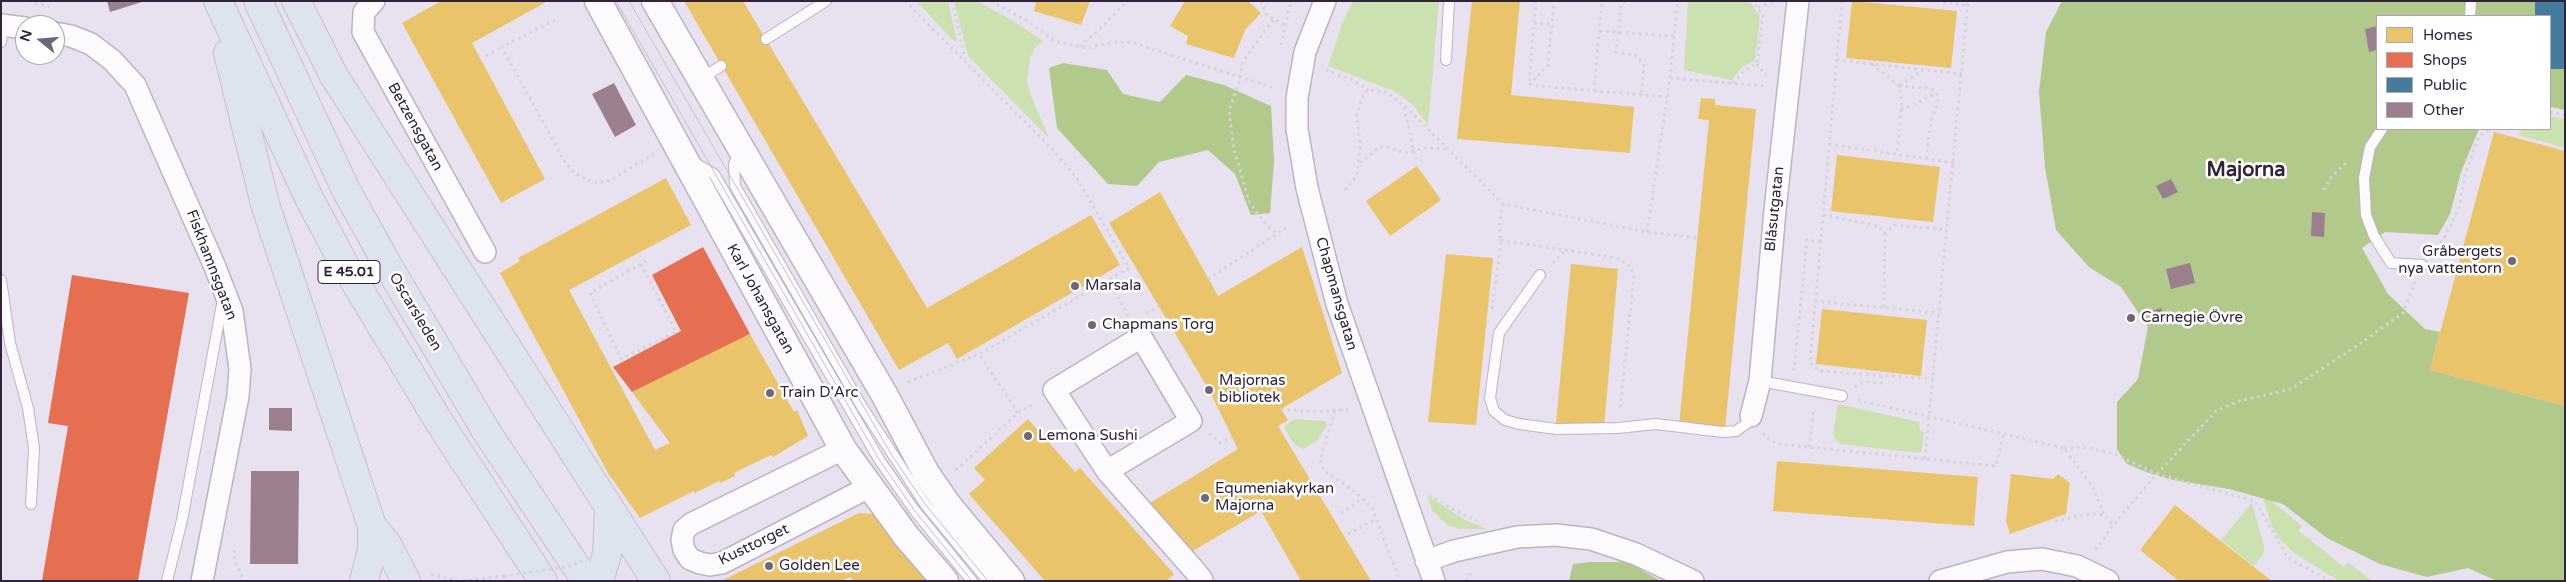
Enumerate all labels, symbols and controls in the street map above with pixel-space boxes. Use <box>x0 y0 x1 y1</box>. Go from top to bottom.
north arrow <box>15 15 65 65</box>
legend <box>2376 15 2551 130</box>
text: Homes <box>2423 26 2473 44</box>
text: N <box>16 28 36 44</box>
text: Shops <box>2423 51 2467 69</box>
text: Public <box>2423 76 2467 94</box>
street label: Betzensgatan <box>383 80 447 174</box>
text: Other <box>2423 101 2464 119</box>
district label: Majorna <box>2207 159 2285 183</box>
street label: Blåsutgatan <box>1762 166 1788 252</box>
street label: Fiskhamnsgatan <box>182 207 240 323</box>
street label: Chapmansgatan <box>1311 235 1361 353</box>
street label: Karl Johansgatan <box>722 241 798 357</box>
place label: Gråbergets nya vattentorn <box>2398 243 2502 278</box>
marker: Gråbergets nya vattentorn <box>2506 255 2518 267</box>
road number: E 45.01 <box>318 260 380 284</box>
street label: Oscarsleden <box>385 270 445 354</box>
place label: Marsala <box>1085 277 1141 295</box>
marker: Marsala <box>1069 280 1081 292</box>
place label: Carnegie Övre <box>2141 309 2243 327</box>
marker: Carnegie Övre <box>2125 312 2137 324</box>
place label: Chapmans Torg <box>1102 316 1214 334</box>
marker: Chapmans Torg <box>1086 319 1098 331</box>
place label: Majornas bibliotek <box>1219 372 1285 407</box>
place label: Train D'Arc <box>780 384 858 402</box>
marker: Majornas bibliotek <box>1203 384 1215 396</box>
marker: Train D'Arc <box>764 387 776 399</box>
place label: Lemona Sushi <box>1038 427 1138 445</box>
marker: Lemona Sushi <box>1022 430 1034 442</box>
place label: Equmeniakyrkan Majorna <box>1215 480 1334 515</box>
marker: Equmeniakyrkan Majorna <box>1199 492 1211 504</box>
street label: Kusttorget <box>716 520 792 570</box>
place label: Golden Lee <box>779 557 860 575</box>
marker: Golden Lee <box>763 560 775 572</box>

